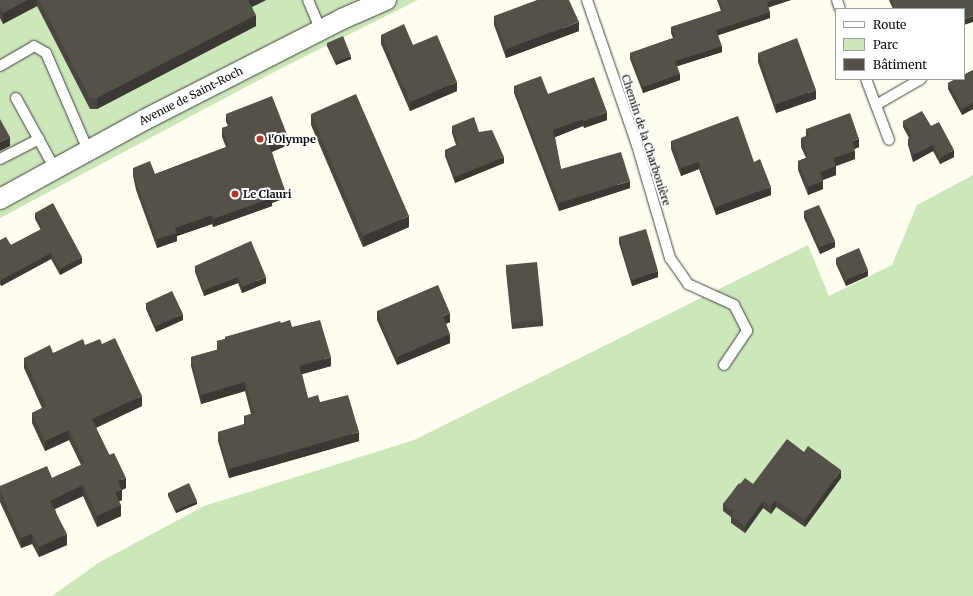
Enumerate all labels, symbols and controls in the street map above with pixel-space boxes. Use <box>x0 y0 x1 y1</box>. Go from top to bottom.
legend <box>835 8 965 80</box>
text: Route <box>873 17 906 32</box>
text: Parc <box>873 37 898 52</box>
text: Bâtiment <box>873 57 927 72</box>
street label: Avenue de Saint-Roch <box>137 64 245 128</box>
street label: Chemin de la Charbonière <box>619 73 673 207</box>
place label: l'Olympe <box>268 132 316 146</box>
marker: l'Olympe <box>255 134 265 144</box>
place label: Le Clauri <box>243 187 291 201</box>
marker: Le Clauri <box>230 189 240 199</box>

